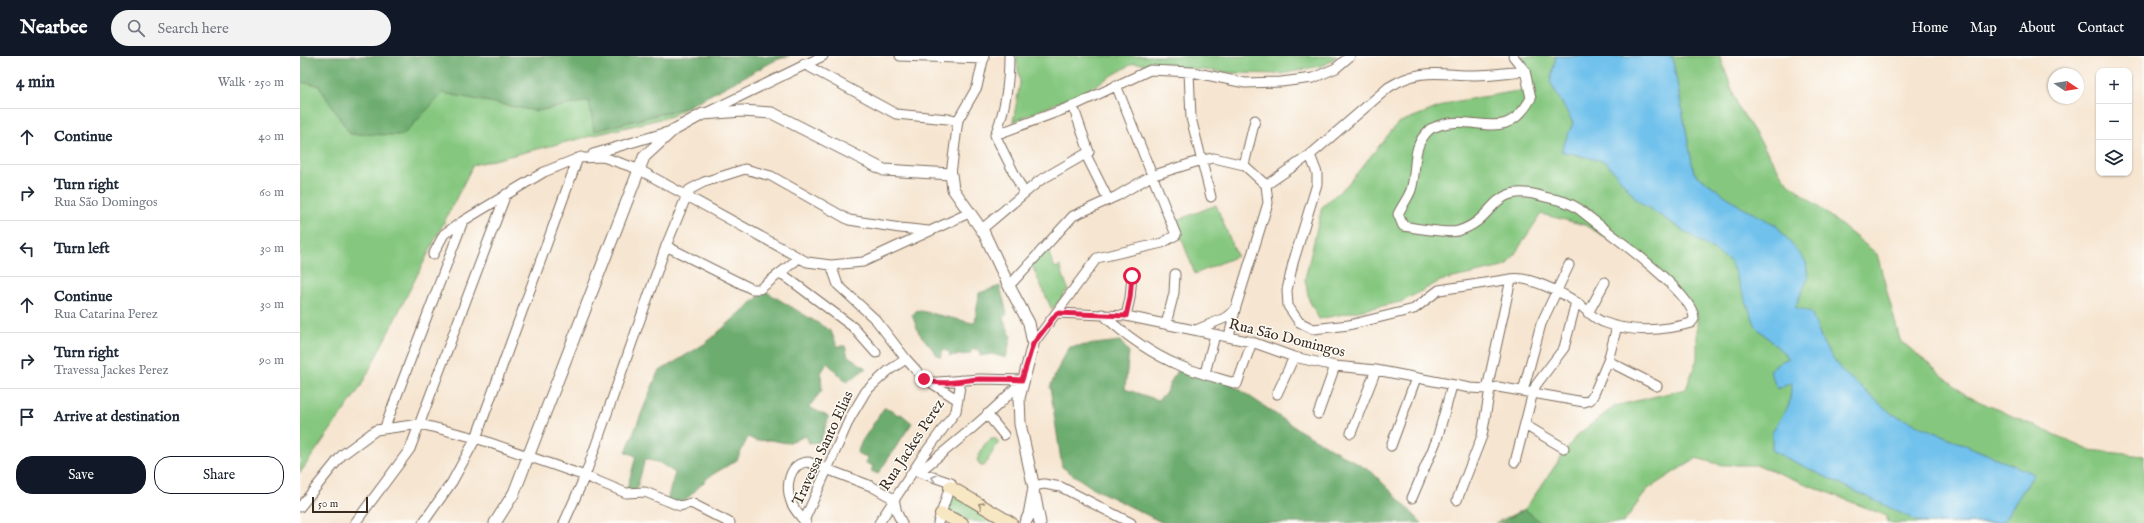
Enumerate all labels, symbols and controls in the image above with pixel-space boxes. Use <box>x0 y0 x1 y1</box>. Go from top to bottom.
search box <box>111 10 391 46</box>
text: Nearbee <box>20 16 87 40</box>
icon: search <box>125 17 147 39</box>
text: Search here <box>157 19 229 38</box>
text: Home <box>1912 19 1948 37</box>
text: Map <box>1970 19 1997 37</box>
text: About <box>2019 19 2055 37</box>
text: Contact <box>2077 19 2124 37</box>
north arrow <box>2048 68 2084 104</box>
map controls <box>2096 68 2132 176</box>
button: + <box>2096 68 2132 104</box>
text: 4 min <box>16 72 55 93</box>
text: Walk · 250 m <box>218 74 284 91</box>
button: − <box>2096 104 2132 140</box>
icon: ahead <box>16 126 38 148</box>
text: Continue <box>54 127 112 146</box>
text: 40 m <box>258 128 284 145</box>
button: layers <box>2096 140 2132 176</box>
text: Turn right <box>54 175 119 194</box>
icon: right <box>16 182 38 204</box>
text: 60 m <box>259 184 284 201</box>
text: Rua São Domingos <box>54 194 158 211</box>
icon: left <box>16 238 38 260</box>
text: Turn left <box>54 239 110 258</box>
text: 30 m <box>260 240 284 257</box>
route start <box>1123 267 1141 285</box>
text: Continue <box>54 287 112 306</box>
icon: ahead <box>16 294 38 316</box>
text: 30 m <box>260 296 284 313</box>
text: Rua Catarina Perez <box>54 306 158 323</box>
street label: Rua São Domingos <box>1227 314 1347 362</box>
text: Turn right <box>54 343 119 362</box>
icon: right <box>16 350 38 372</box>
text: 90 m <box>259 352 284 369</box>
text: Travessa Jackes Perez <box>54 362 168 379</box>
route end <box>915 370 933 388</box>
street label: Travessa Santo Elias <box>788 388 858 508</box>
street label: Rua Jackes Perez <box>875 396 949 494</box>
icon: arrive <box>16 406 38 428</box>
text: Arrive at destination <box>54 407 180 426</box>
button: Save <box>16 456 146 494</box>
button: Share <box>154 456 284 494</box>
one-way arrow <box>931 474 938 483</box>
scale bar <box>312 495 368 514</box>
text: 50 m <box>318 497 338 511</box>
one-way arrow <box>978 503 985 510</box>

